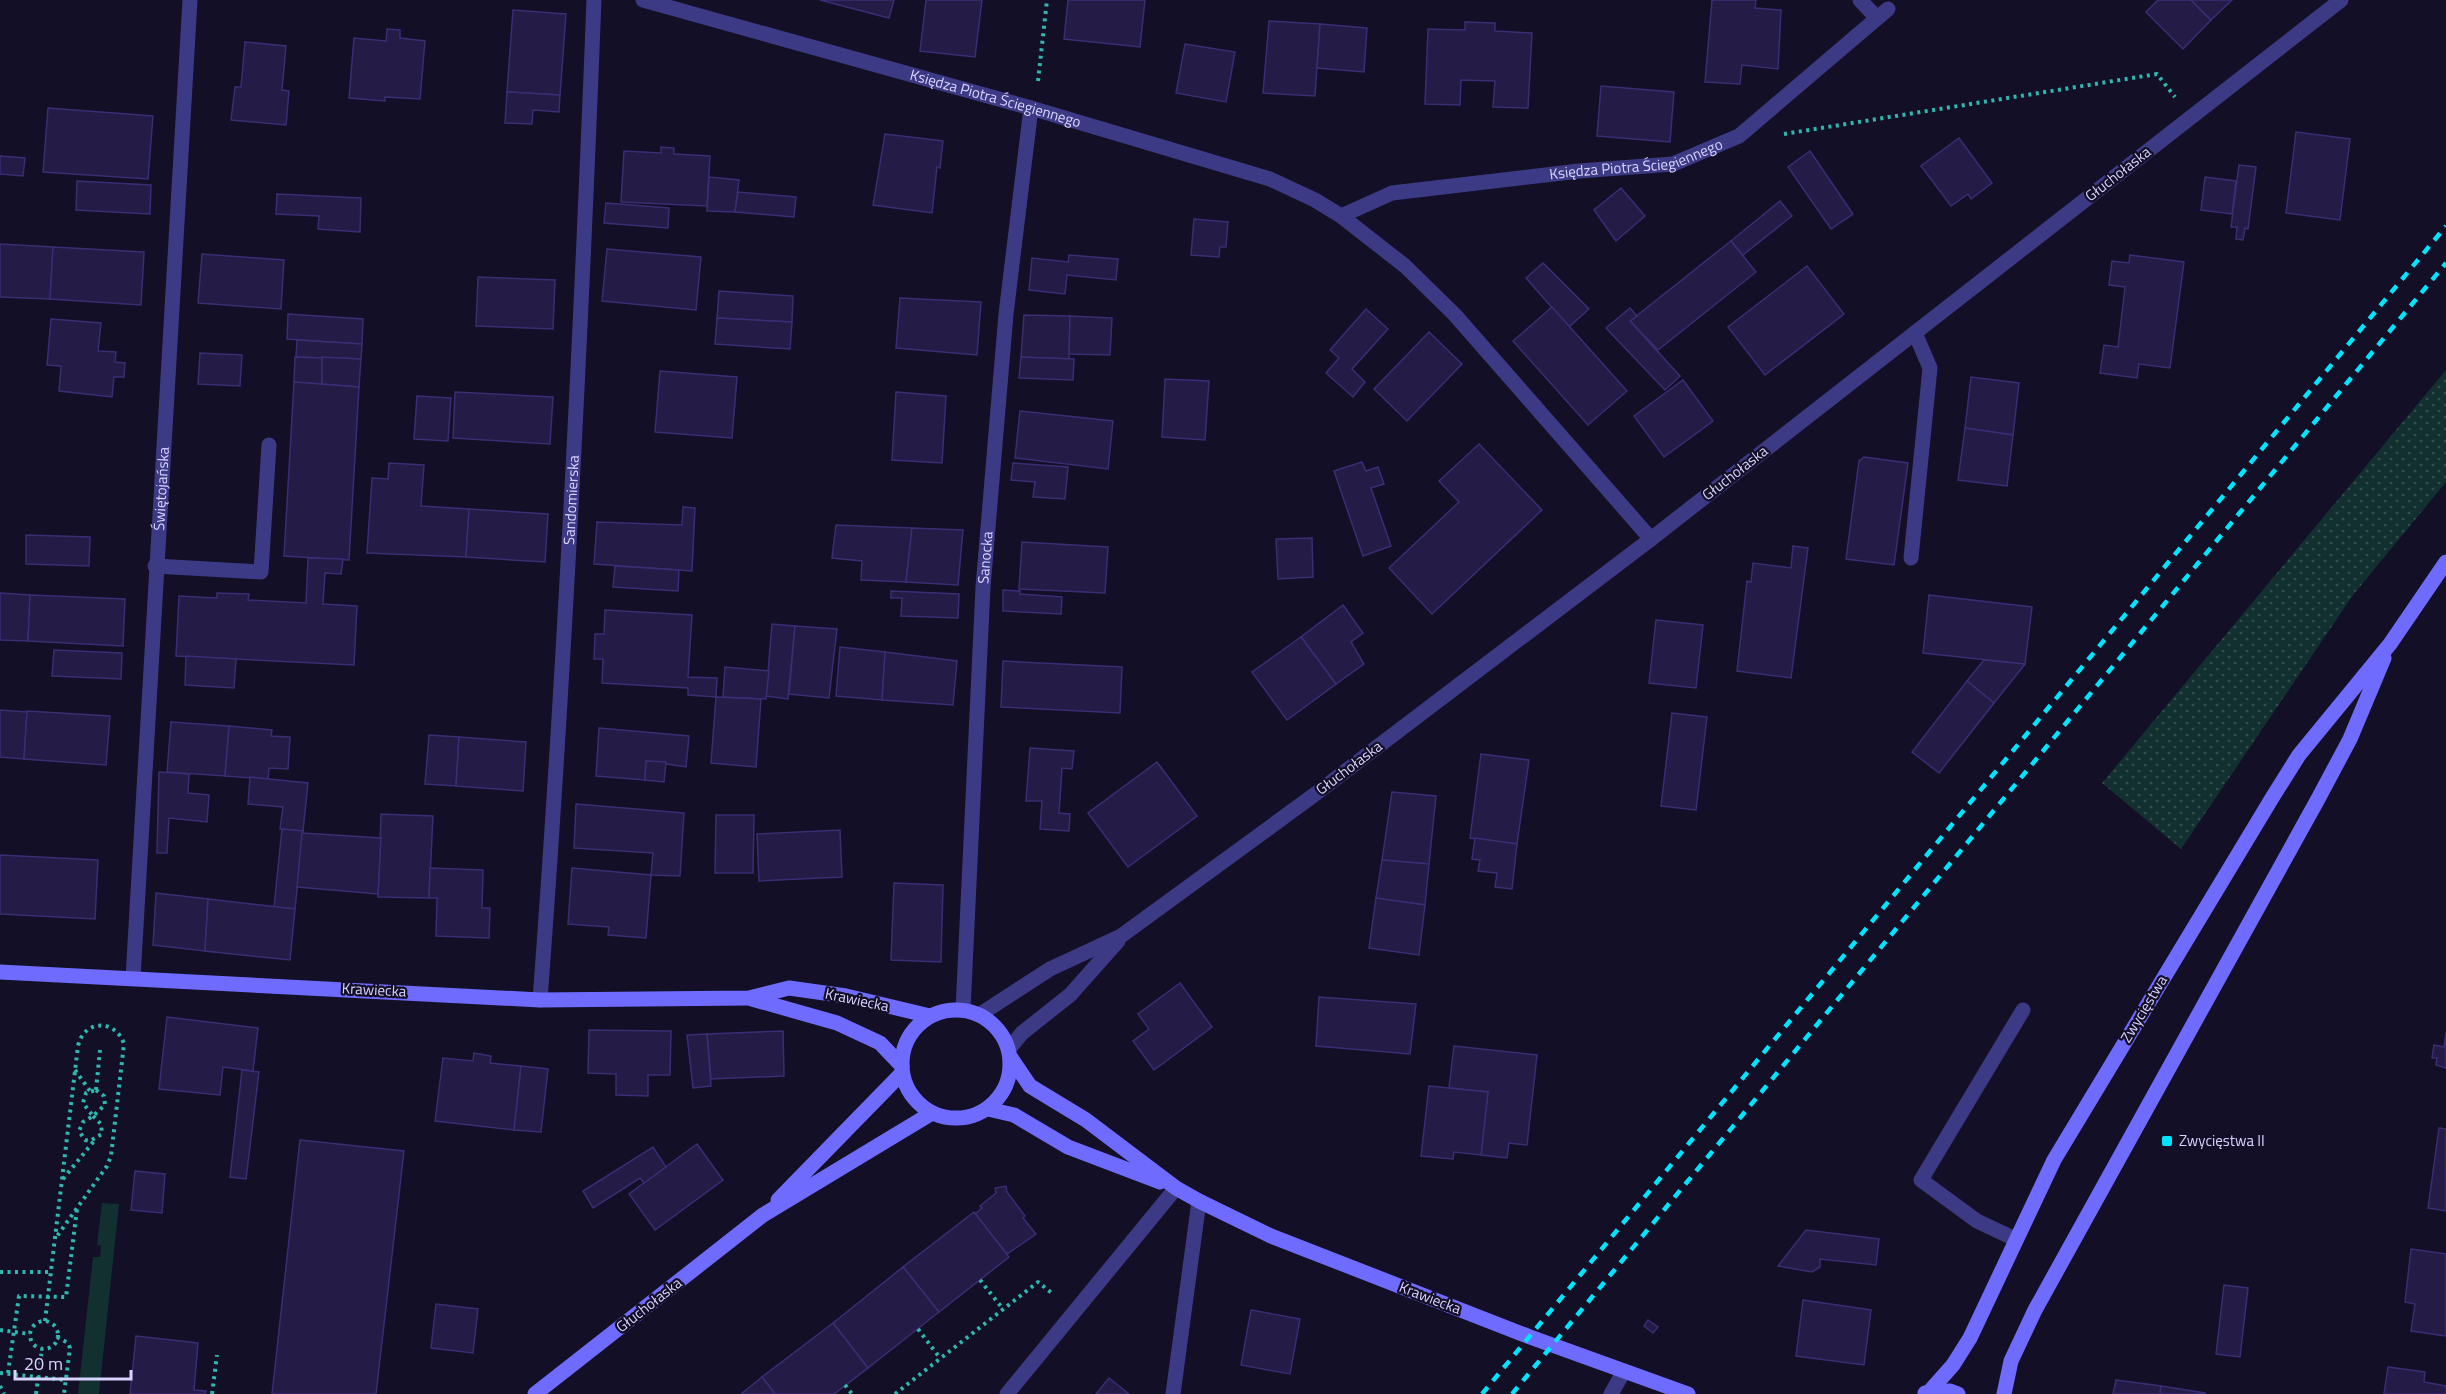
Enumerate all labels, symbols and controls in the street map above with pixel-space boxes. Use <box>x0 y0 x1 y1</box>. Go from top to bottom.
street label: Księdza Piotra Ściegiennego <box>907 63 1084 133</box>
street label: Księdza Piotra Ściegiennego <box>1548 132 1726 185</box>
street label: Głuchołaska <box>2080 140 2156 207</box>
street label: Głuchołaska <box>1697 439 1773 506</box>
street label: Świętojańska <box>147 446 175 531</box>
street label: Sandomierska <box>557 454 585 545</box>
street label: Sanocka <box>971 530 999 585</box>
street label: Głuchołaska <box>1311 735 1387 800</box>
street label: Zwycięstwa <box>2114 970 2173 1047</box>
street label: Krawiecka <box>341 976 407 1003</box>
street label: Krawiecka <box>823 982 892 1018</box>
place label: Zwycięstwa II <box>2179 1129 2265 1152</box>
marker: Zwycięstwa II <box>2160 1134 2174 1148</box>
street label: Głuchołaska <box>611 1271 687 1338</box>
street label: Krawiecka <box>1396 1275 1465 1320</box>
scale bar <box>15 1343 130 1381</box>
text: 20 m <box>24 1350 63 1377</box>

